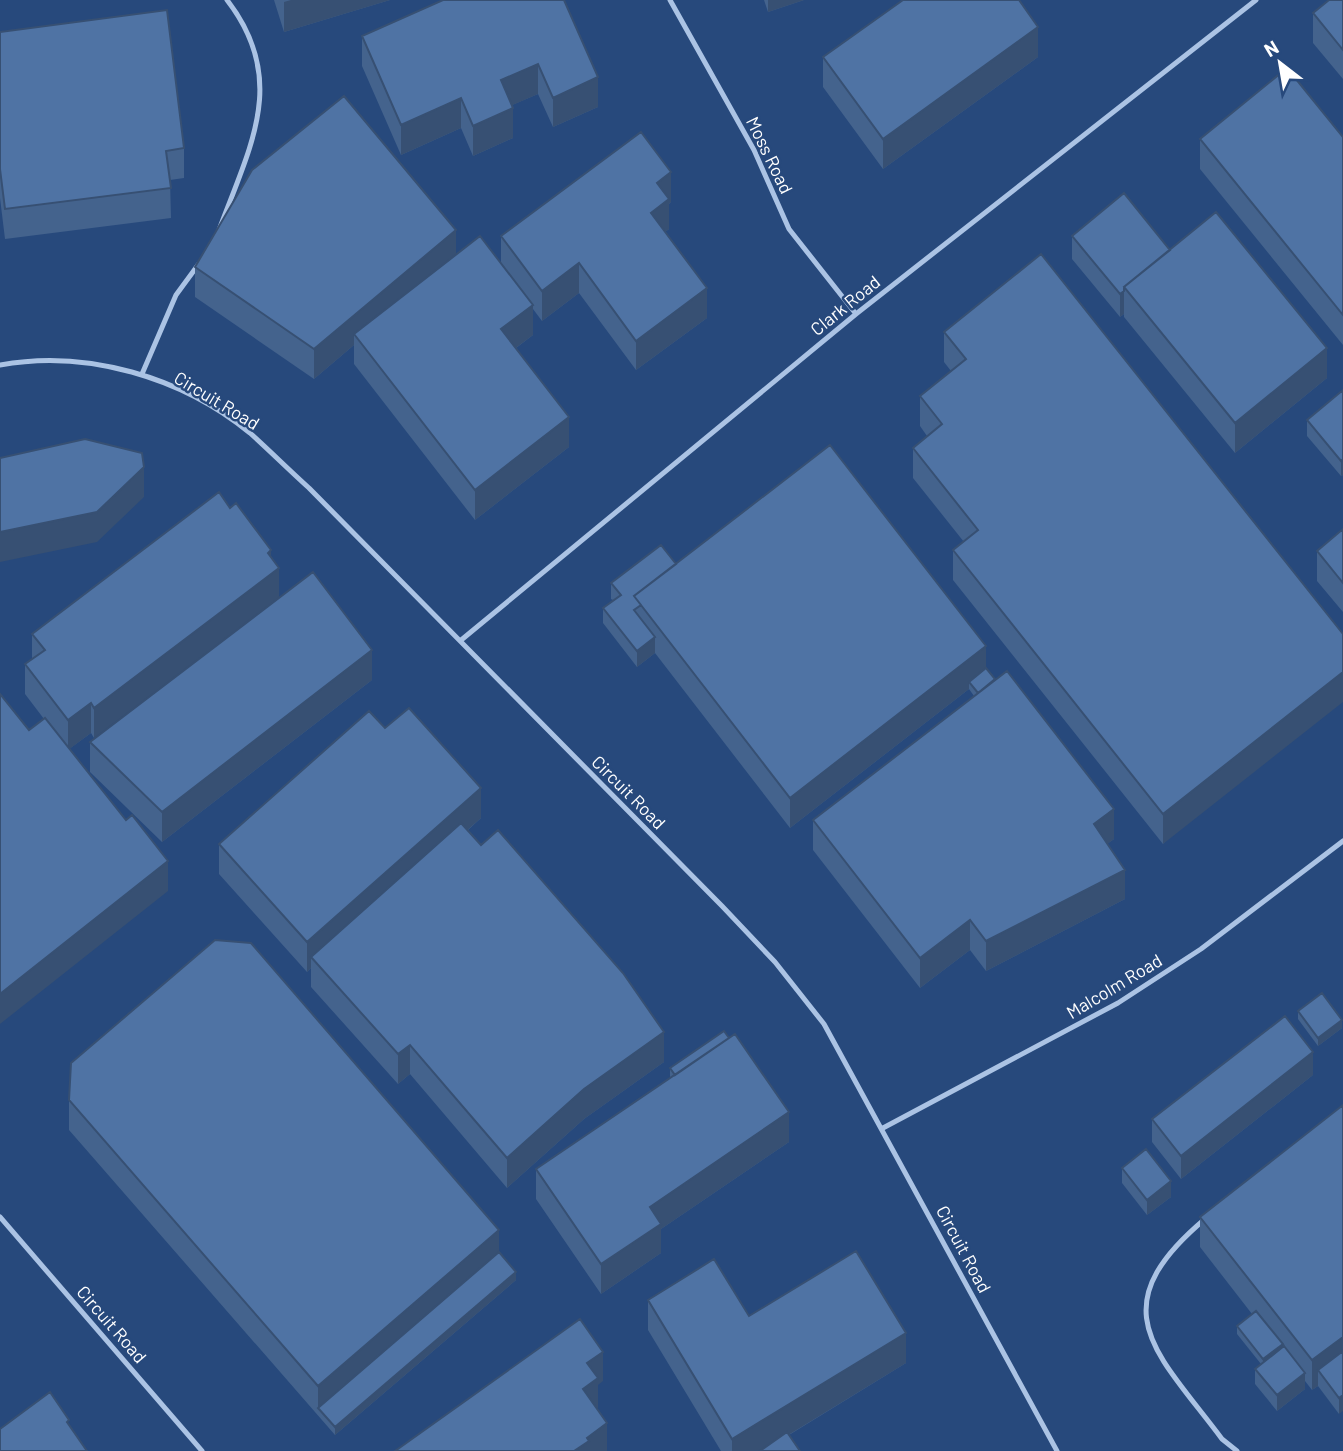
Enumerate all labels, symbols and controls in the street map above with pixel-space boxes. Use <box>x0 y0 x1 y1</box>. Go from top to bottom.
north arrow <box>1245 28 1315 98</box>
text: N <box>1260 35 1282 61</box>
street label: Moss Road <box>742 113 798 197</box>
street label: Clark Road <box>806 270 884 340</box>
street label: Circuit Road <box>170 366 264 434</box>
street label: Circuit Road <box>587 750 671 834</box>
street label: Malcolm Road <box>1062 949 1166 1023</box>
street label: Circuit Road <box>932 1202 996 1296</box>
street label: Circuit Road <box>72 1281 152 1367</box>

